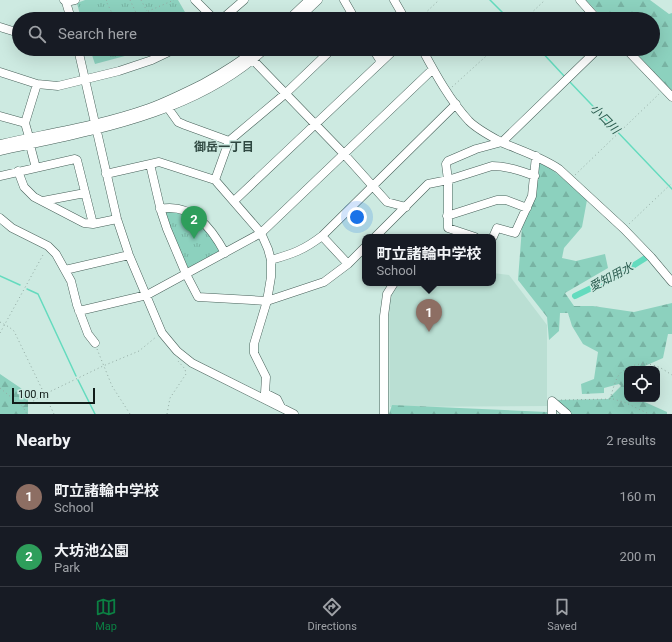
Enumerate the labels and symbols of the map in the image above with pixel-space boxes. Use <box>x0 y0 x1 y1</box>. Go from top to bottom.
water label: 小口川 <box>587 101 624 138</box>
district label: 御岳一丁目 <box>194 140 254 154</box>
pin: 2 <box>181 206 207 239</box>
your location <box>347 207 367 227</box>
water label: 愛知用水 <box>587 259 637 294</box>
pin: 1 <box>416 299 442 332</box>
scale bar <box>12 386 95 405</box>

